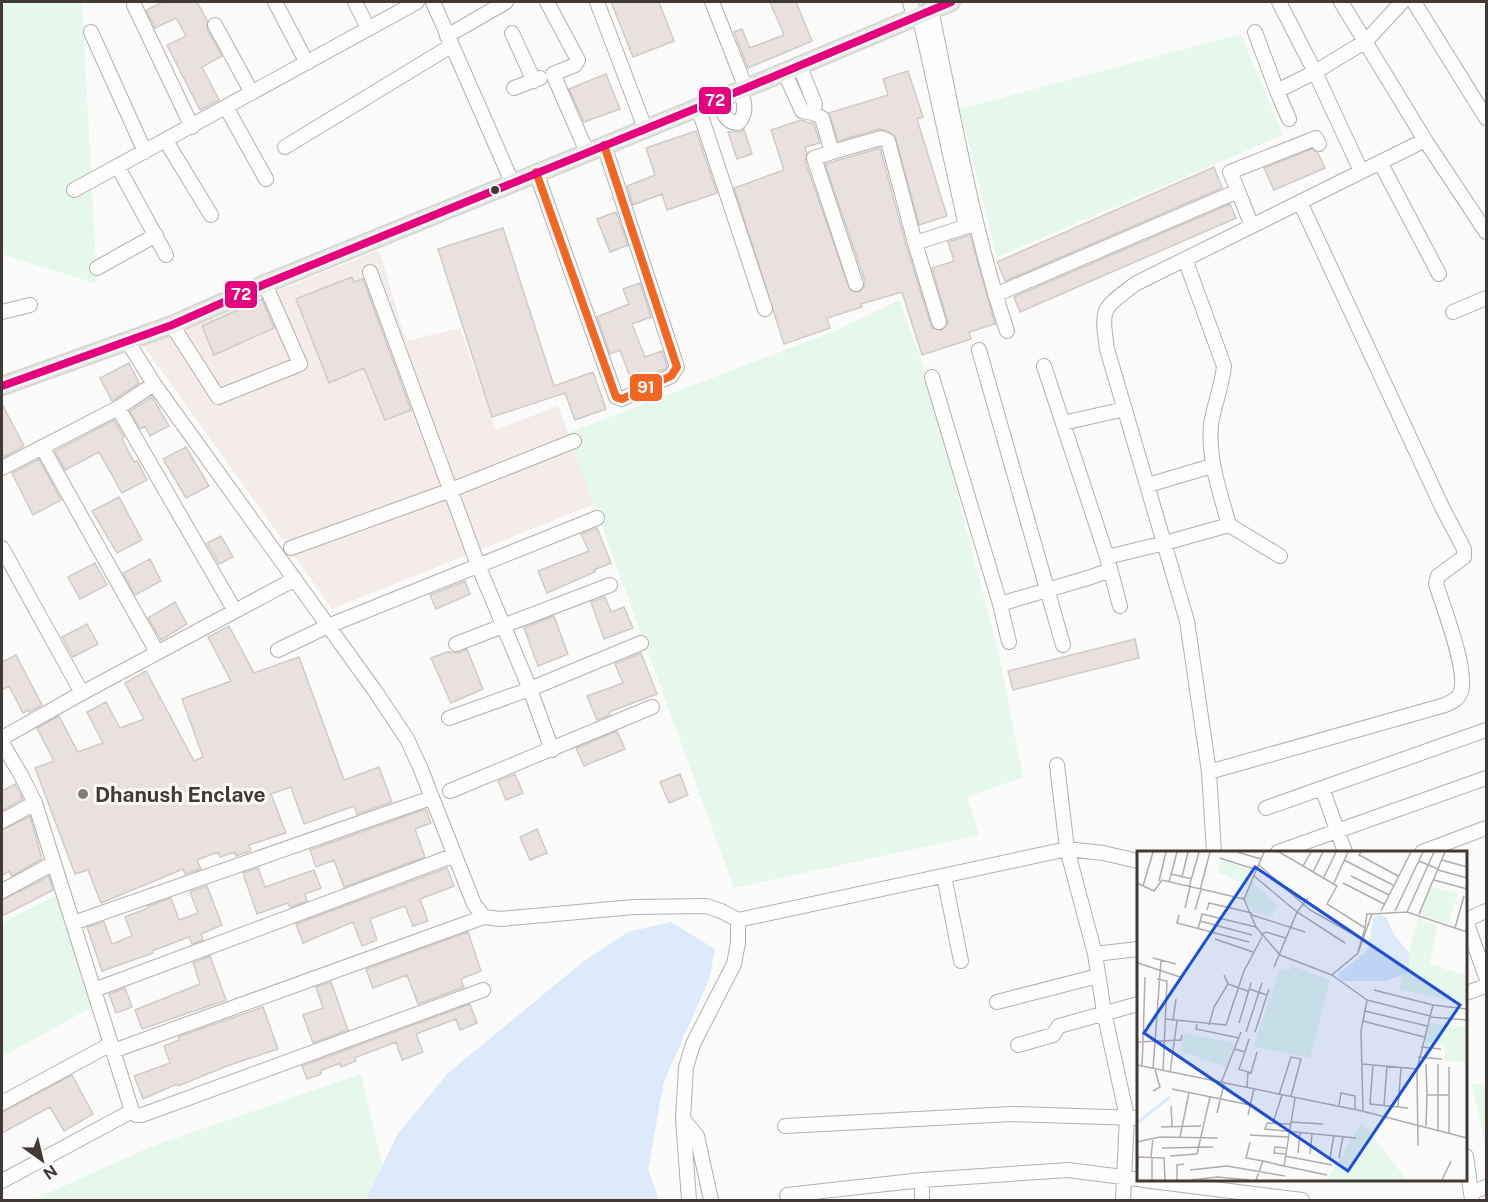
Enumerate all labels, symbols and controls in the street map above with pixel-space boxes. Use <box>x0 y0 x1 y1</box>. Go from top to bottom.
line badge: 72 <box>698 86 732 115</box>
text: 72 <box>705 91 725 110</box>
unlabelled marker <box>489 184 501 196</box>
line badge: 72 <box>224 280 258 309</box>
text: 72 <box>231 285 251 304</box>
line badge: 91 <box>629 373 663 402</box>
text: 91 <box>637 378 655 397</box>
place label: Dhanush Enclave <box>95 782 266 807</box>
marker: Dhanush Enclave <box>76 787 90 801</box>
inset map <box>1137 851 1467 1181</box>
north arrow <box>12 1130 72 1190</box>
text: N <box>40 1161 61 1183</box>

